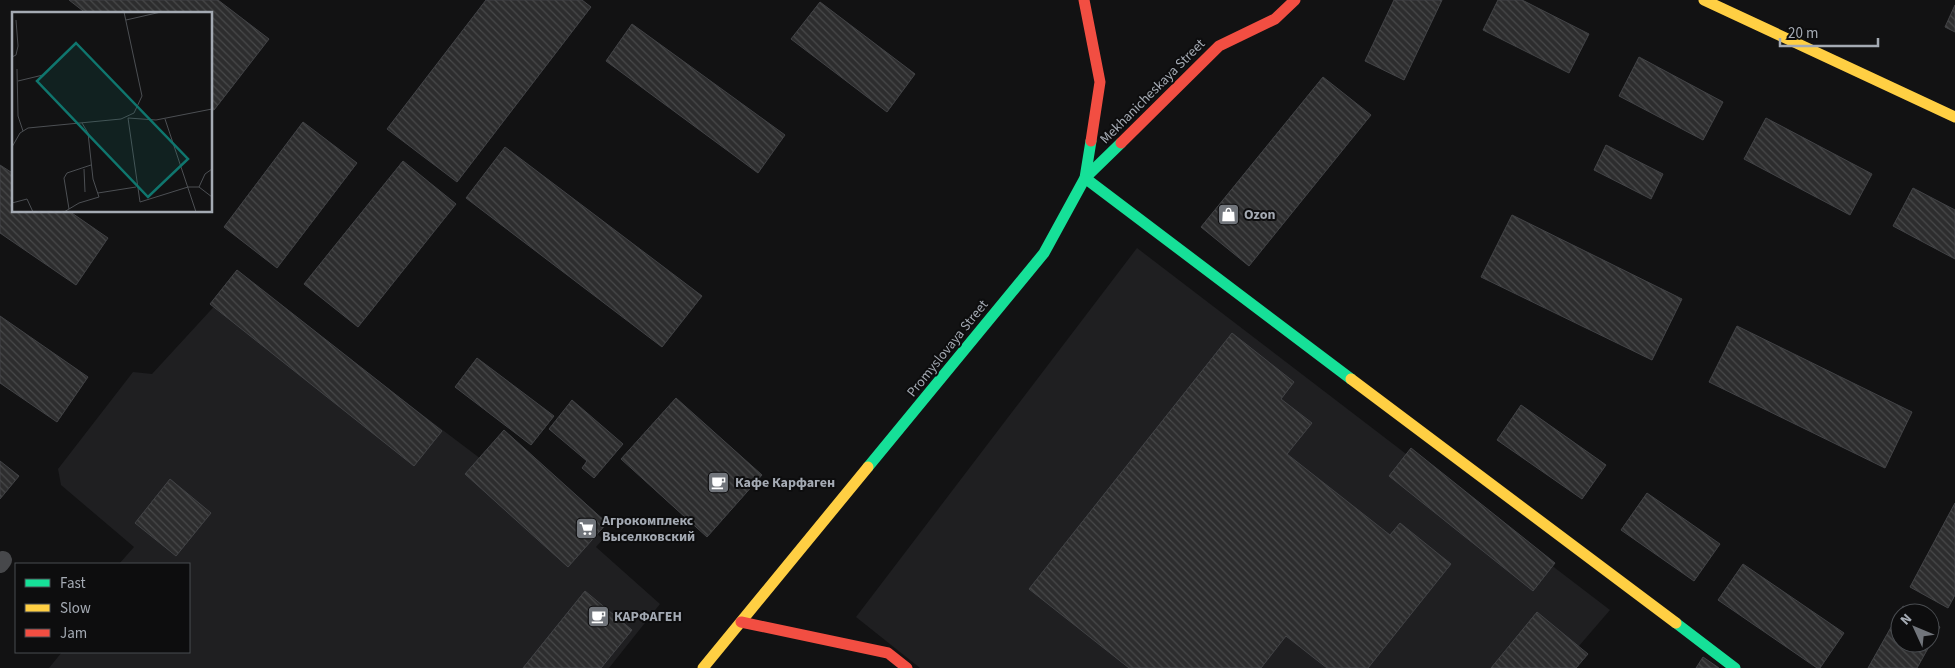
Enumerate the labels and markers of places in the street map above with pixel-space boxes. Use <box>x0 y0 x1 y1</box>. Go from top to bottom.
shop icon: Ozon <box>1216 202 1240 226</box>
place label: Ozon <box>1244 205 1275 225</box>
cafe icon: Кафе Карфаген <box>707 470 731 494</box>
place label: Кафе Карфаген <box>735 473 835 493</box>
place label: Агрокомплекс Выселковский <box>601 511 695 547</box>
supermarket icon: Агрокомплекс Выселковский <box>574 516 598 540</box>
cafe icon: КАРФАГЕН <box>586 604 610 628</box>
place label: КАРФАГЕН <box>614 607 682 627</box>

